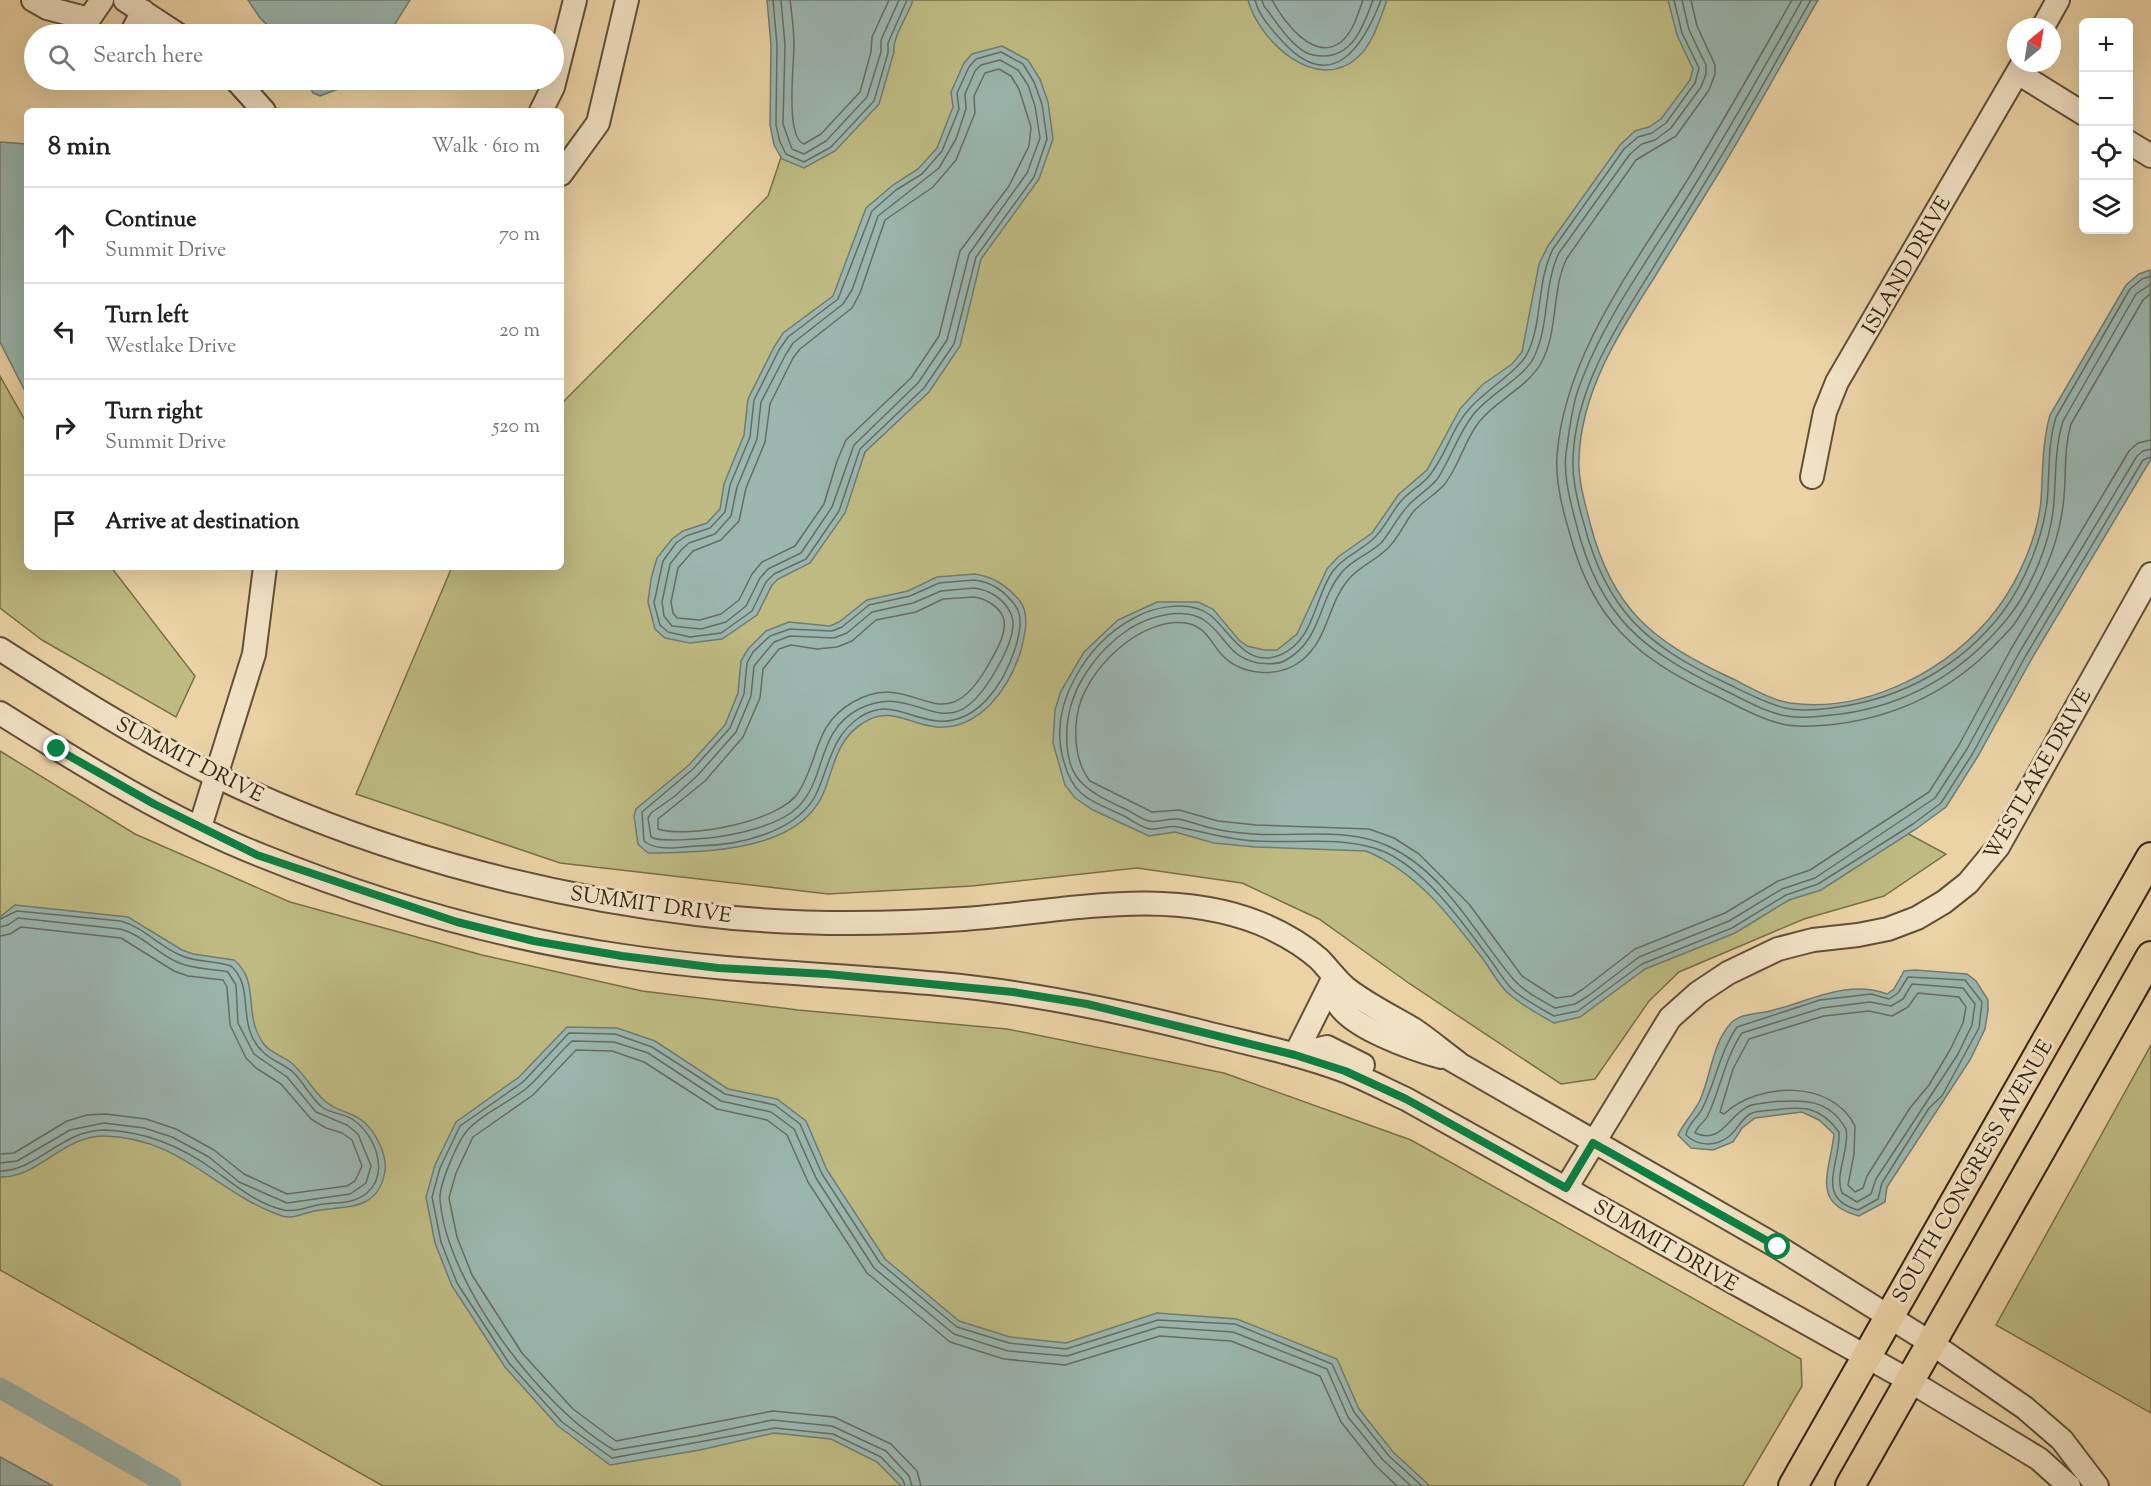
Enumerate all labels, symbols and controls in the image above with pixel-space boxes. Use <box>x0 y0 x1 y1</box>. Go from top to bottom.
north arrow <box>2007 18 2061 72</box>
map controls <box>2079 18 2133 234</box>
button: + <box>2079 18 2133 72</box>
search box <box>24 24 564 90</box>
icon: search <box>45 41 78 74</box>
text: Search here <box>93 41 203 73</box>
button: − <box>2079 72 2133 126</box>
button: locate <box>2079 126 2133 180</box>
text: 8 min <box>48 129 111 166</box>
text: Walk · 610 m <box>432 133 540 162</box>
button: layers <box>2079 180 2133 234</box>
street label: ISLAND DRIVE <box>1856 191 1960 341</box>
text: Continue <box>105 205 196 237</box>
icon: ahead <box>48 219 81 252</box>
text: 70 m <box>499 221 540 250</box>
text: Summit Drive <box>105 237 226 266</box>
text: Turn left <box>105 301 188 333</box>
icon: left <box>48 315 81 348</box>
text: 20 m <box>499 317 540 346</box>
text: Westlake Drive <box>105 333 236 362</box>
text: Turn right <box>105 397 202 429</box>
icon: right <box>48 411 81 444</box>
text: 520 m <box>492 413 540 442</box>
text: Summit Drive <box>105 429 226 458</box>
icon: arrive <box>48 507 81 540</box>
text: Arrive at destination <box>105 507 300 539</box>
street label: WESTLAKE DRIVE <box>1977 683 2100 866</box>
street label: SUMMIT DRIVE <box>110 711 269 811</box>
route end <box>43 735 69 761</box>
street label: SUMMIT DRIVE <box>568 880 734 932</box>
street label: SOUTH CONGRESS AVENUE <box>1886 1035 2062 1309</box>
street label: SUMMIT DRIVE <box>1587 1193 1743 1301</box>
route start <box>1764 1233 1790 1259</box>

